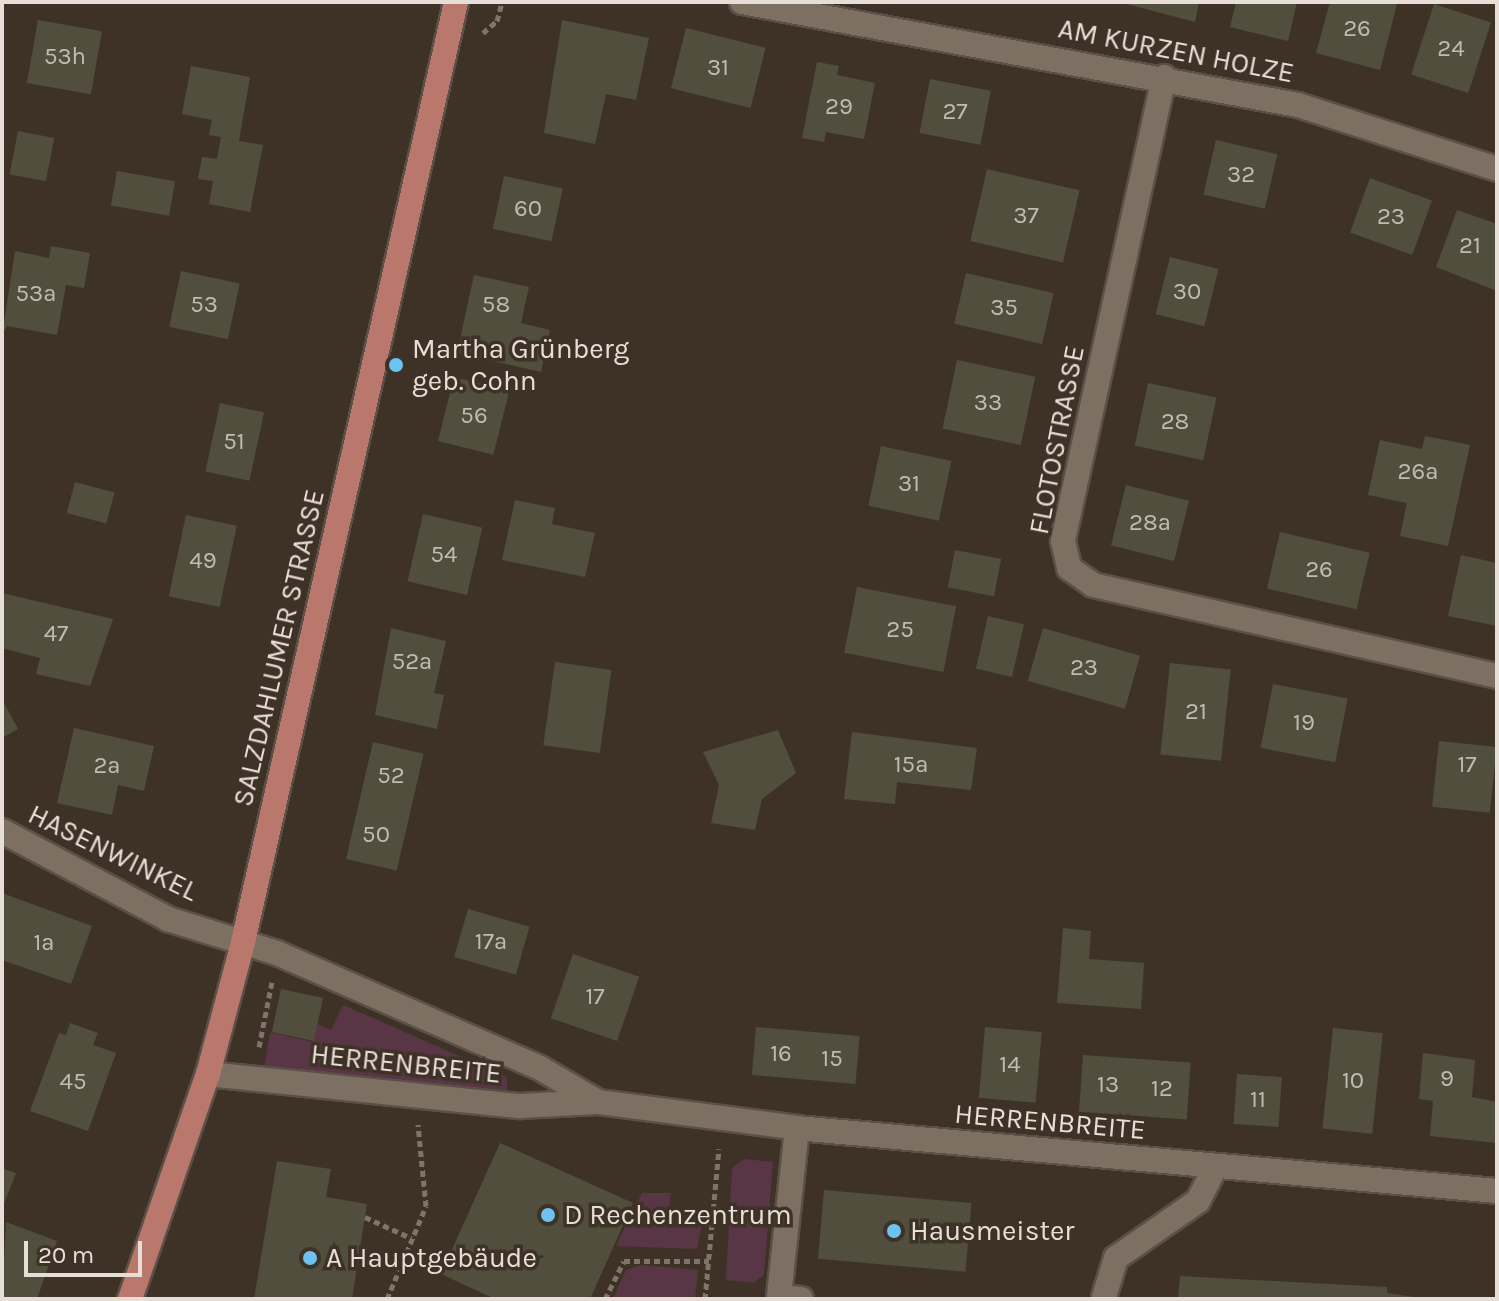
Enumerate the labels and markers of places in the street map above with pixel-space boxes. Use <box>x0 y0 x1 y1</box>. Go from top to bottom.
place label: Martha Grünberg geb. Cohn <box>412 332 629 398</box>
marker: Martha Grünberg geb. Cohn <box>387 356 405 374</box>
place label: D Rechenzentrum <box>564 1198 792 1232</box>
marker: D Rechenzentrum <box>539 1206 557 1224</box>
place label: Hausmeister <box>910 1214 1074 1248</box>
marker: Hausmeister <box>885 1222 903 1240</box>
place label: A Hauptgebäude <box>326 1241 537 1275</box>
marker: A Hauptgebäude <box>301 1249 319 1267</box>

